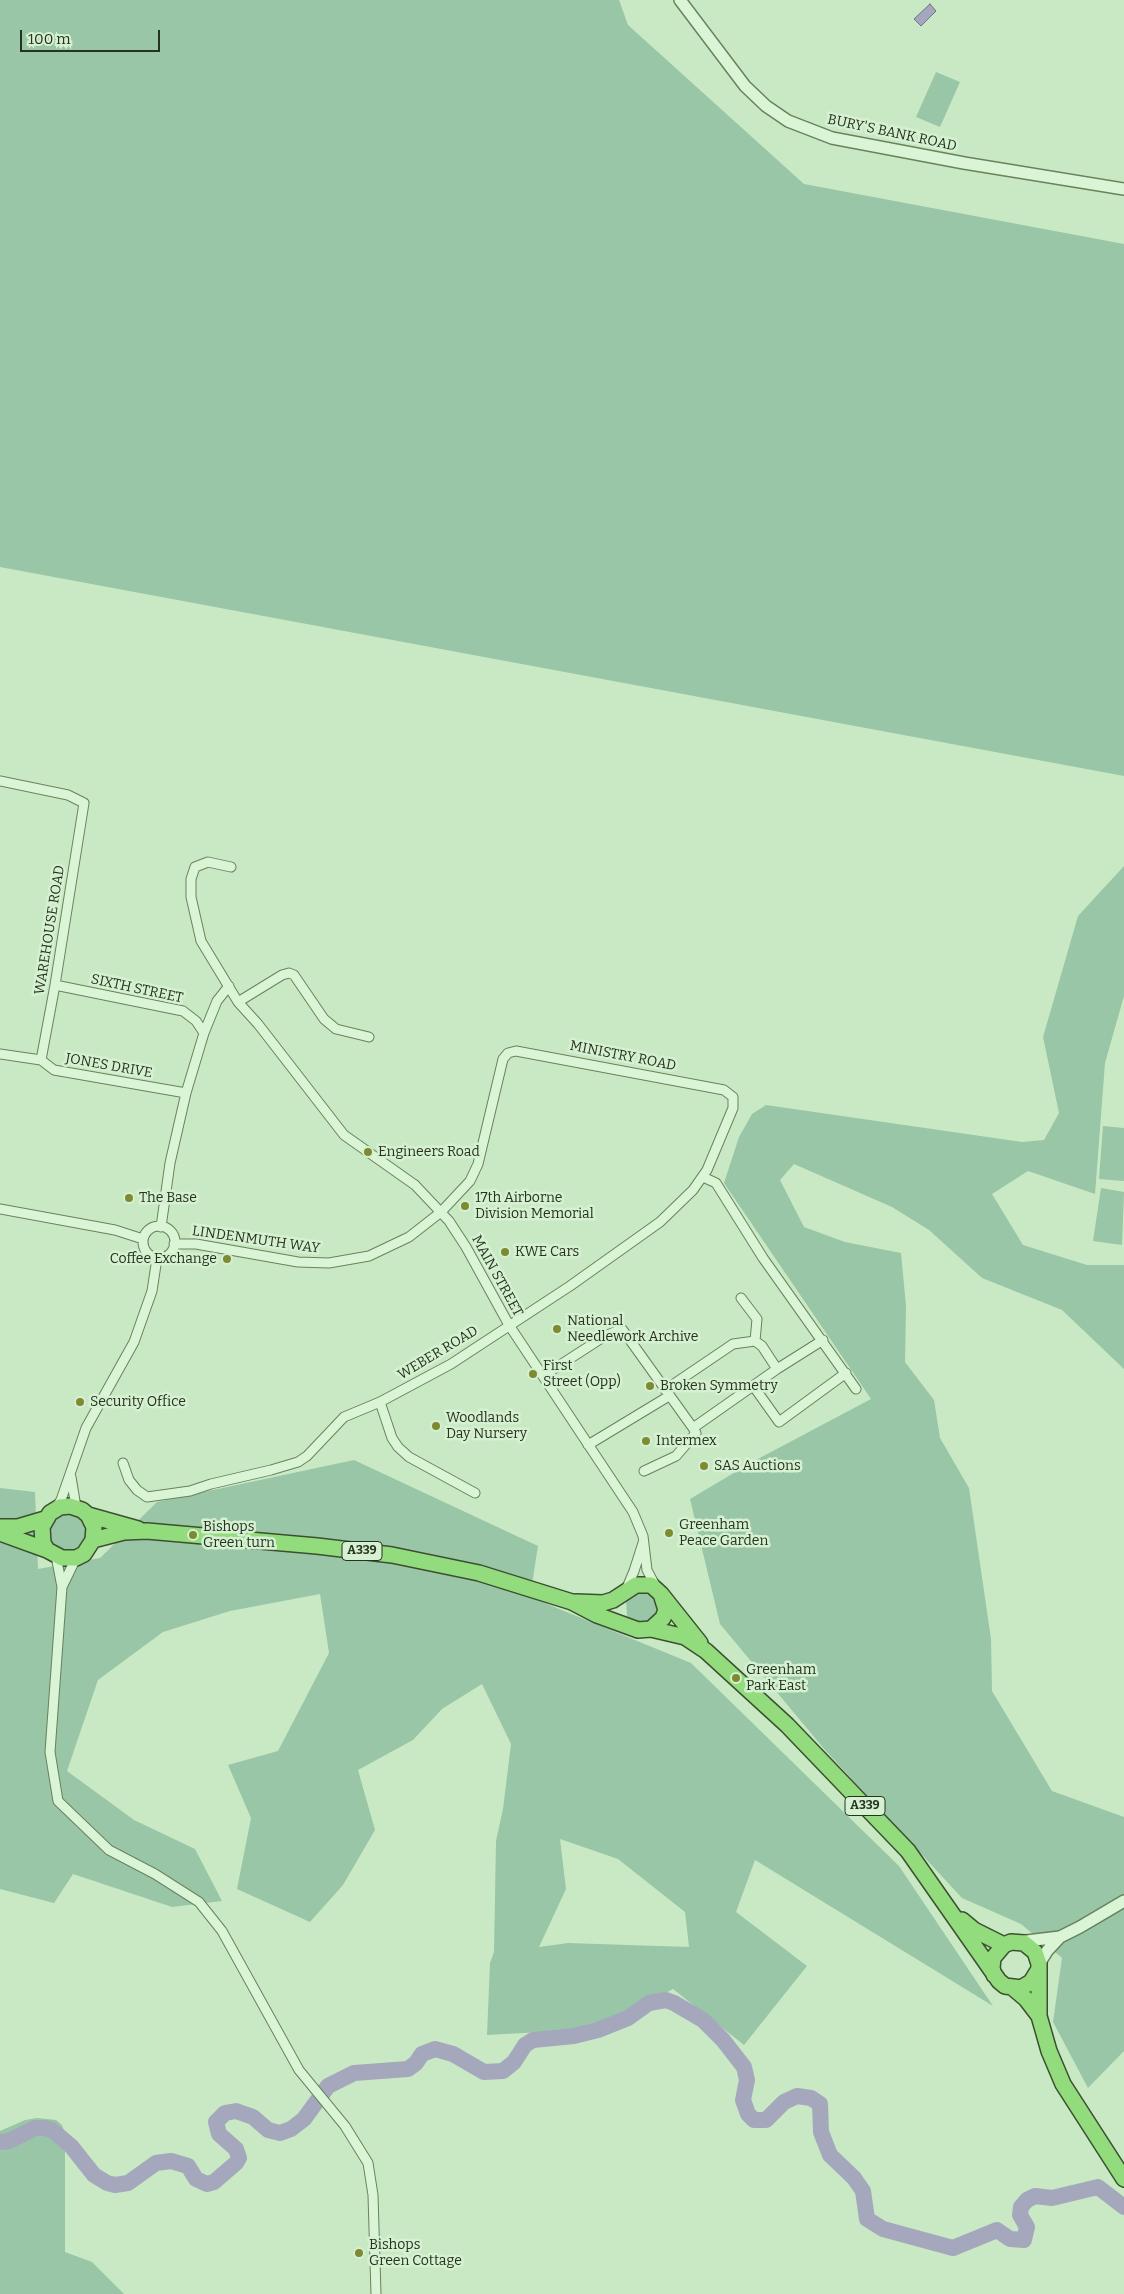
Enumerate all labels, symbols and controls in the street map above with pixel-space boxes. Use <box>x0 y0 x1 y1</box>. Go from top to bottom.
scale bar <box>22 20 162 52</box>
text: 100 m <box>28 30 71 48</box>
street label: BURY'S BANK ROAD <box>826 111 958 155</box>
street label: WAREHOUSE ROAD <box>31 864 69 996</box>
street label: SIXTH STREET <box>89 971 185 1007</box>
street label: MINISTRY ROAD <box>569 1037 677 1075</box>
street label: JONES DRIVE <box>64 1050 154 1082</box>
place label: Engineers Road <box>378 1144 480 1160</box>
marker: Engineers Road <box>362 1146 374 1158</box>
place label: The Base <box>139 1190 197 1206</box>
place label: 17th Airborne Division Memorial <box>475 1190 594 1222</box>
marker: The Base <box>123 1192 135 1204</box>
marker: 17th Airborne Division Memorial <box>459 1200 471 1212</box>
street label: LINDENMUTH WAY <box>191 1223 321 1257</box>
street label: MAIN STREET <box>468 1232 526 1320</box>
place label: KWE Cars <box>515 1244 579 1260</box>
marker: KWE Cars <box>499 1246 511 1258</box>
place label: Coffee Exchange <box>110 1251 217 1267</box>
marker: Coffee Exchange <box>221 1253 233 1265</box>
place label: National Needlework Archive <box>567 1313 698 1345</box>
street label: WEBER ROAD <box>395 1322 481 1384</box>
marker: National Needlework Archive <box>551 1323 563 1335</box>
place label: First Street (Opp) <box>543 1358 621 1390</box>
marker: First Street (Opp) <box>527 1368 539 1380</box>
place label: Broken Symmetry <box>660 1378 778 1394</box>
marker: Broken Symmetry <box>644 1380 656 1392</box>
place label: Security Office <box>90 1394 186 1410</box>
marker: Security Office <box>74 1396 86 1408</box>
place label: Woodlands Day Nursery <box>446 1410 527 1442</box>
marker: Woodlands Day Nursery <box>430 1420 442 1432</box>
place label: Intermex <box>656 1433 717 1449</box>
marker: Intermex <box>640 1435 652 1447</box>
place label: SAS Auctions <box>714 1458 801 1474</box>
marker: SAS Auctions <box>698 1460 710 1472</box>
place label: Greenham Peace Garden <box>679 1517 768 1550</box>
place label: Bishops Green turn <box>203 1519 275 1551</box>
marker: Greenham Peace Garden <box>663 1527 675 1539</box>
marker: Bishops Green turn <box>187 1529 199 1541</box>
road number: A339 <box>342 1542 382 1560</box>
place label: Greenham Park East <box>746 1662 816 1694</box>
marker: Greenham Park East <box>730 1672 742 1684</box>
road number: A339 <box>845 1796 885 1815</box>
place label: Bishops Green Cottage <box>369 2237 462 2270</box>
marker: Bishops Green Cottage <box>353 2247 365 2259</box>

